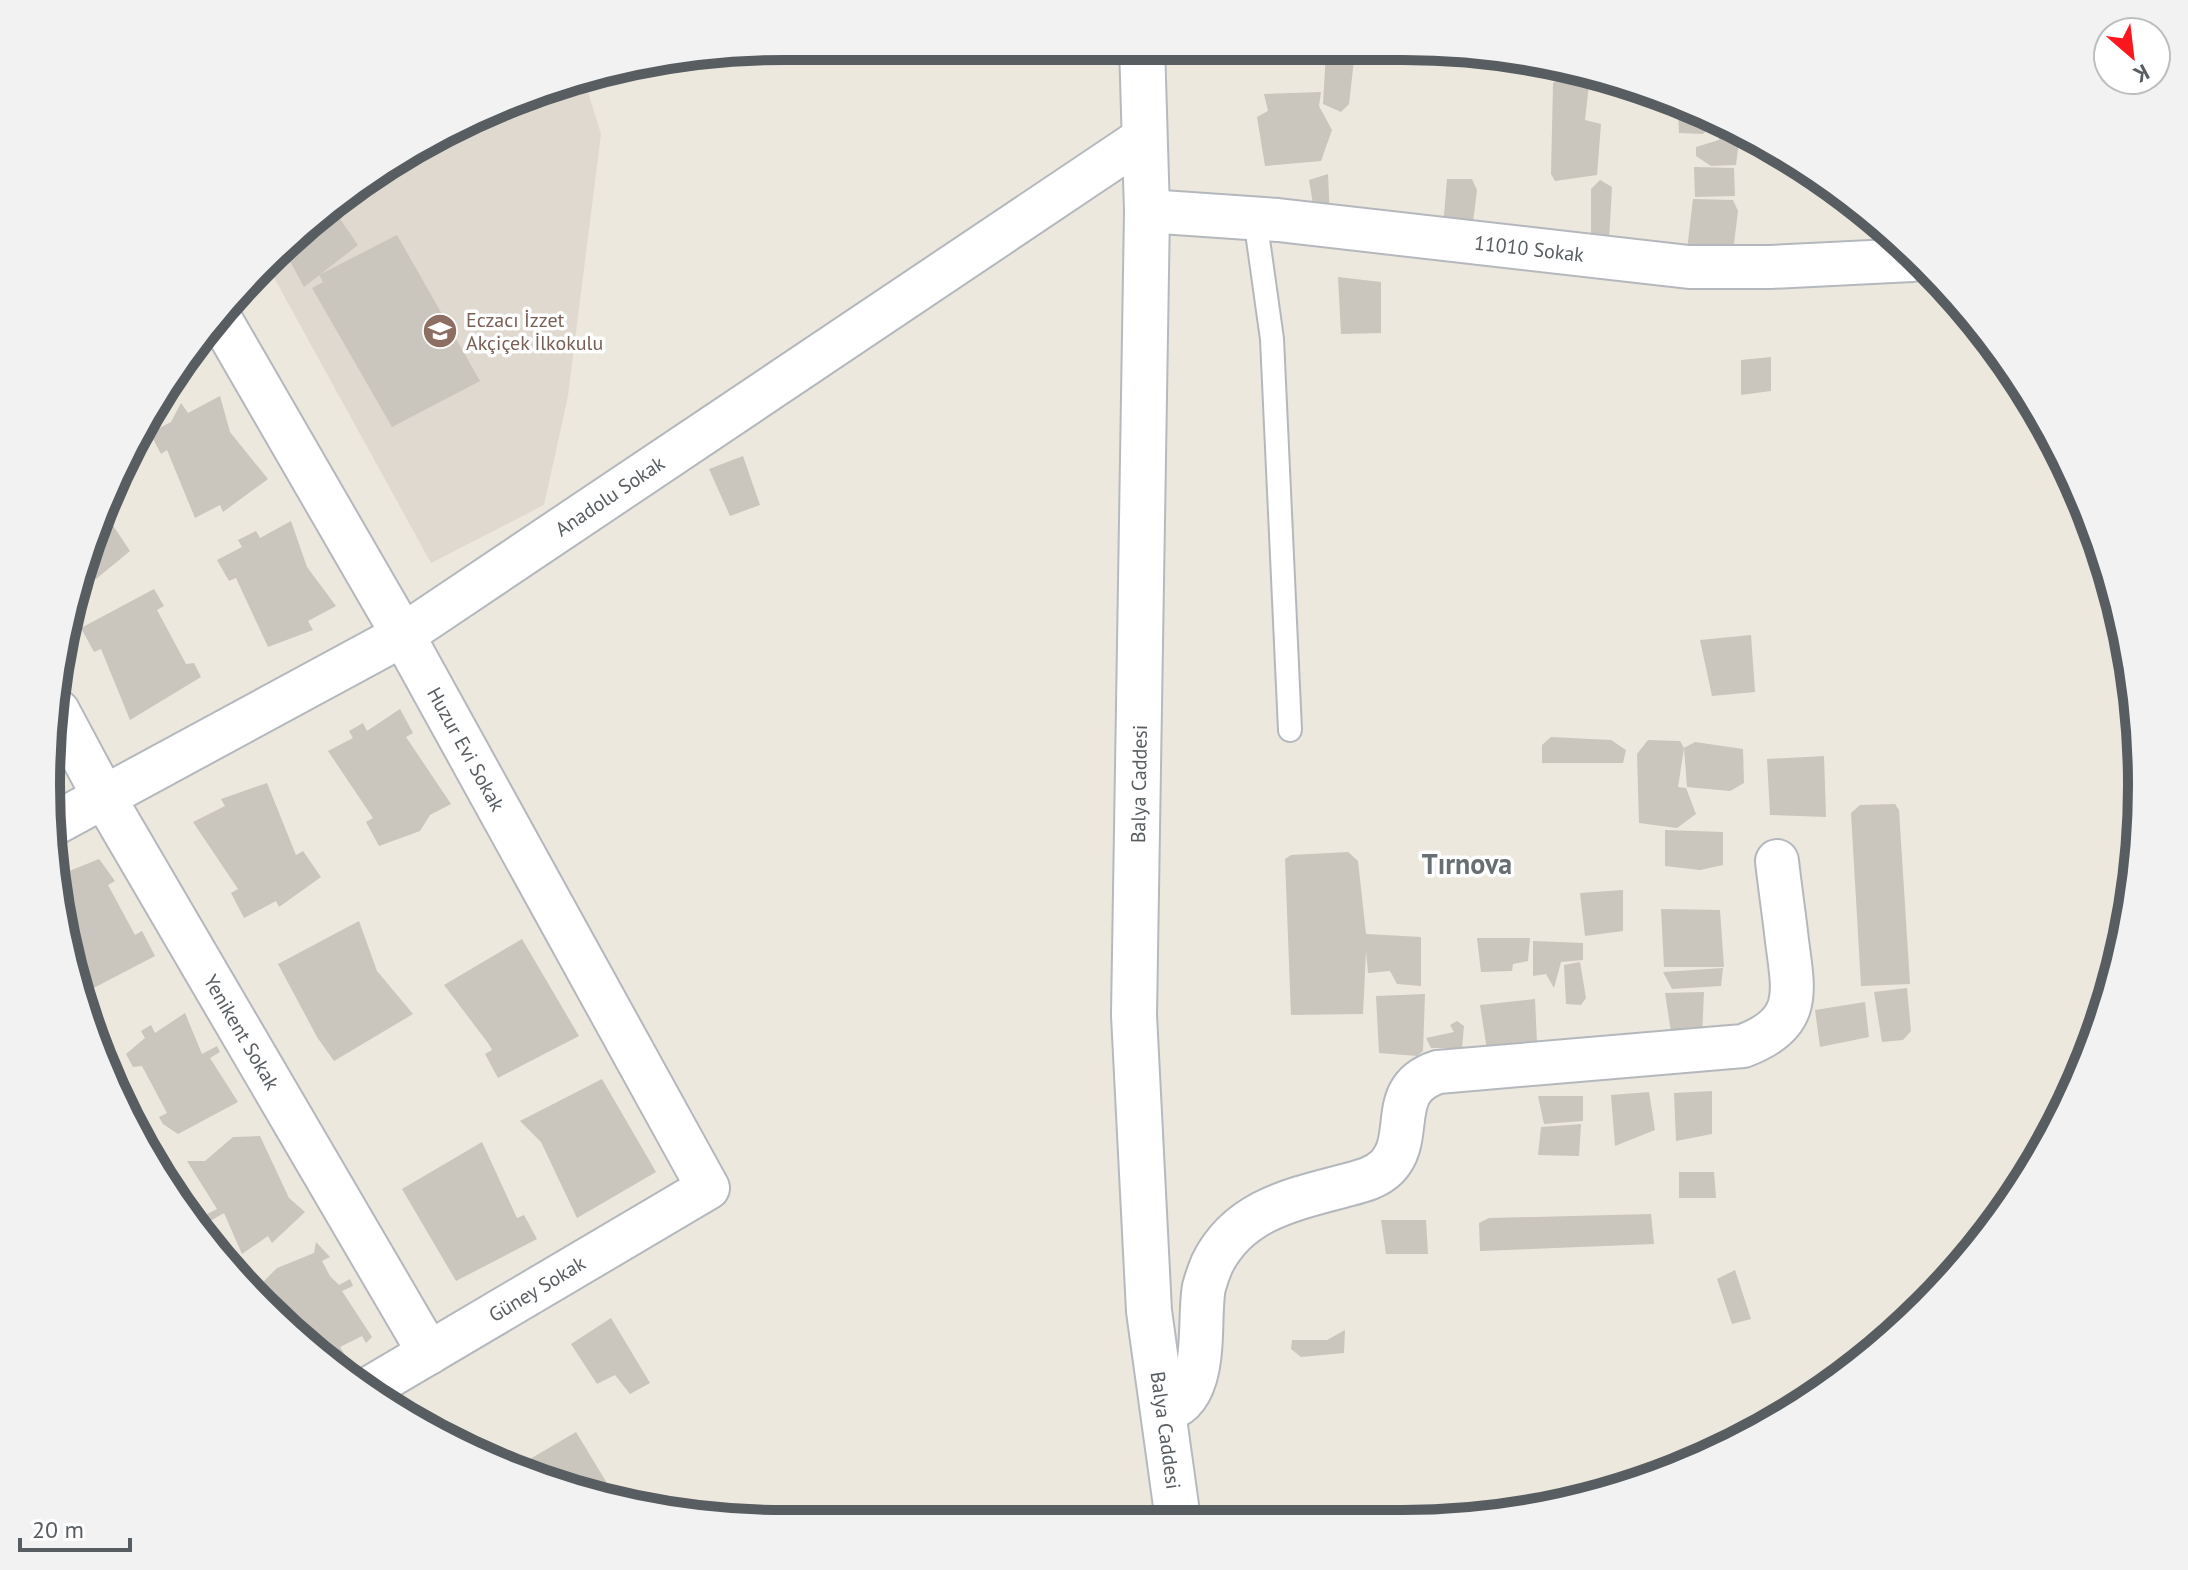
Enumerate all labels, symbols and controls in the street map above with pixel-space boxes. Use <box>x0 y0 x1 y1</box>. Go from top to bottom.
north arrow <box>2092 16 2172 96</box>
text: K <box>2128 58 2154 89</box>
street label: 11010 Sokak <box>1473 230 1586 268</box>
place label: Eczacı İzzet Akçiçek İlkokulu <box>466 307 603 356</box>
school or university icon: Eczacı İzzet Akçiçek İlkokulu <box>421 312 459 350</box>
street label: Anadolu Sokak <box>550 450 670 542</box>
street label: Huzur Evi Sokak <box>421 683 511 816</box>
street label: Balya Caddesi <box>1125 725 1153 843</box>
district label: Tırnova <box>1422 845 1512 882</box>
street label: Yenikent Sokak <box>198 970 285 1095</box>
street label: Güney Sokak <box>484 1250 590 1328</box>
street label: Balya Caddesi <box>1145 1370 1187 1491</box>
scale bar <box>20 1502 130 1552</box>
text: 20 m <box>32 1514 84 1545</box>

